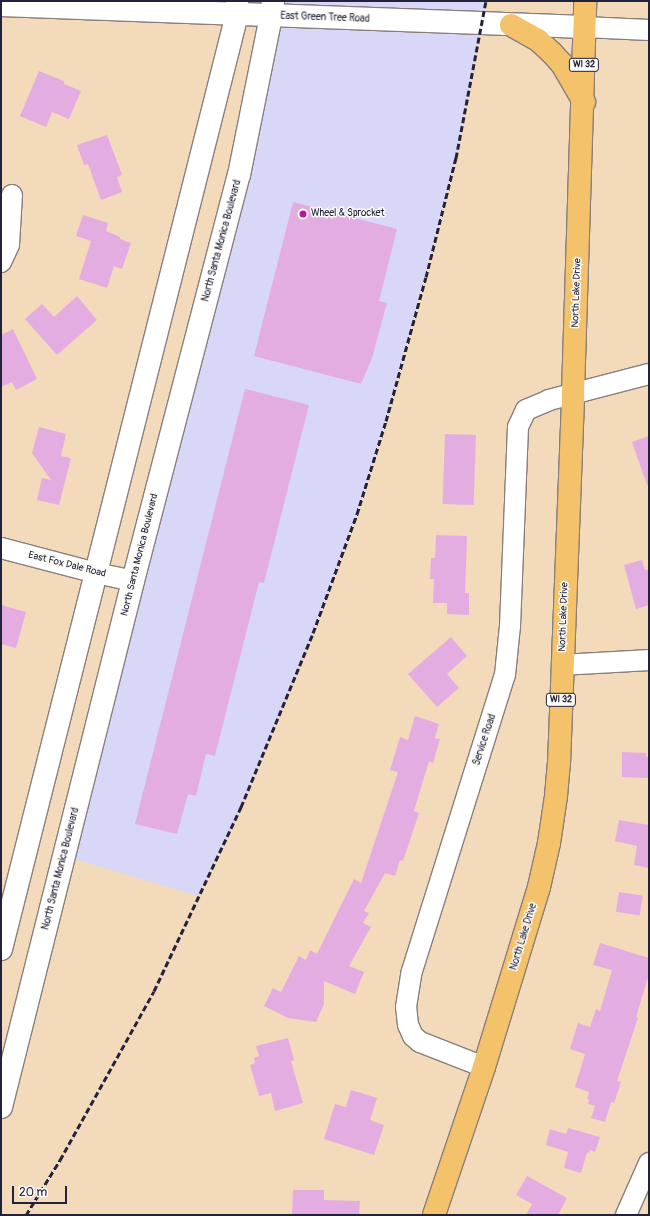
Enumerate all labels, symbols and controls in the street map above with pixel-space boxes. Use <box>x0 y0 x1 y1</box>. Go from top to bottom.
street label: East Green Tree Road <box>280 10 370 26</box>
road number: WI 32 <box>568 58 600 72</box>
street label: North Santa Monica Boulevard <box>200 179 244 303</box>
place label: Wheel & Sprocket <box>311 208 385 220</box>
marker: Wheel & Sprocket <box>298 209 308 219</box>
street label: North Lake Drive <box>570 258 584 328</box>
street label: North Santa Monica Boulevard <box>119 493 161 617</box>
street label: East Fox Dale Road <box>27 550 107 580</box>
street label: North Lake Drive <box>557 582 571 652</box>
road number: WI 32 <box>545 693 577 707</box>
street label: Service Road <box>471 713 499 767</box>
street label: North Santa Monica Boulevard <box>40 807 82 931</box>
street label: North Lake Drive <box>508 902 540 972</box>
scale bar <box>14 1178 69 1204</box>
text: 20 m <box>19 1185 47 1200</box>

